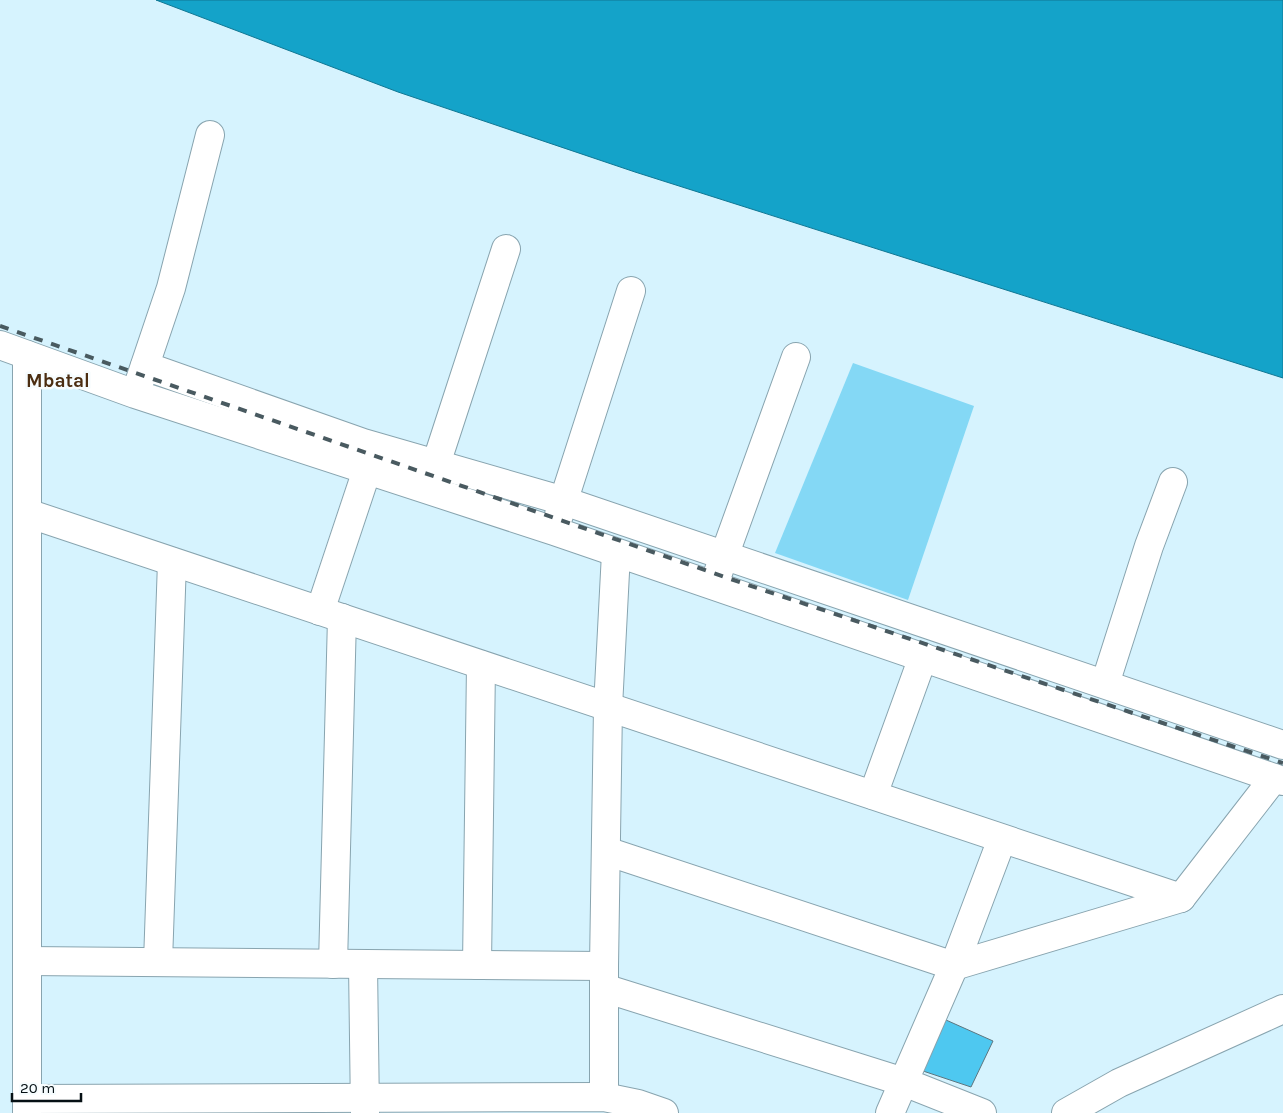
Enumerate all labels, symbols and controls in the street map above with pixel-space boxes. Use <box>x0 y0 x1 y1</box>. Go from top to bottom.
district label: Mbatal <box>26 370 90 392</box>
scale bar <box>12 1070 81 1102</box>
text: 20 m <box>20 1079 55 1097</box>

